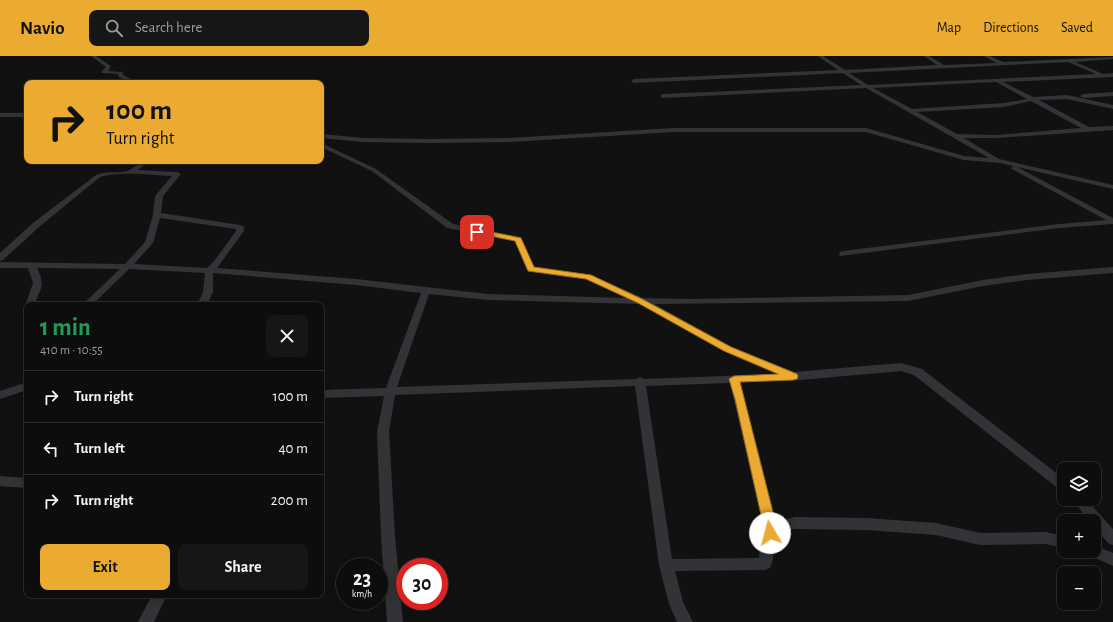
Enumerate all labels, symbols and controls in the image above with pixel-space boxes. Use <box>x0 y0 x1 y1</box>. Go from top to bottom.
search box <box>89 10 369 46</box>
icon: search <box>103 17 125 39</box>
text: Navio <box>20 19 65 38</box>
text: Search here <box>135 20 203 35</box>
text: Map <box>937 21 961 35</box>
text: Directions <box>983 21 1039 35</box>
text: Saved <box>1061 21 1093 35</box>
icon: right <box>40 96 92 148</box>
text: 100 m <box>106 97 172 125</box>
text: Turn right <box>106 130 175 148</box>
pin <box>460 215 494 249</box>
icon: arrive <box>466 221 488 243</box>
button: close <box>266 315 308 357</box>
text: 1 min <box>40 316 91 340</box>
text: 410 m · 10:55 <box>40 344 103 357</box>
icon: right <box>40 386 62 408</box>
text: Turn right <box>74 389 133 404</box>
text: 100 m <box>273 389 308 404</box>
icon: left <box>40 438 62 460</box>
text: Turn left <box>74 441 125 456</box>
text: 40 m <box>278 441 308 456</box>
map controls <box>1057 462 1101 610</box>
button: layers <box>1057 462 1101 506</box>
icon: right <box>40 490 62 512</box>
text: Turn right <box>74 493 133 508</box>
text: 200 m <box>271 493 308 508</box>
position arrow <box>749 512 791 554</box>
button: + <box>1057 514 1101 558</box>
button: Exit <box>40 544 170 590</box>
button: Share <box>178 544 308 590</box>
speed limit sign: 30 <box>396 558 448 610</box>
button: − <box>1057 566 1101 610</box>
text: 23 <box>353 569 371 589</box>
text: km/h <box>352 589 372 599</box>

